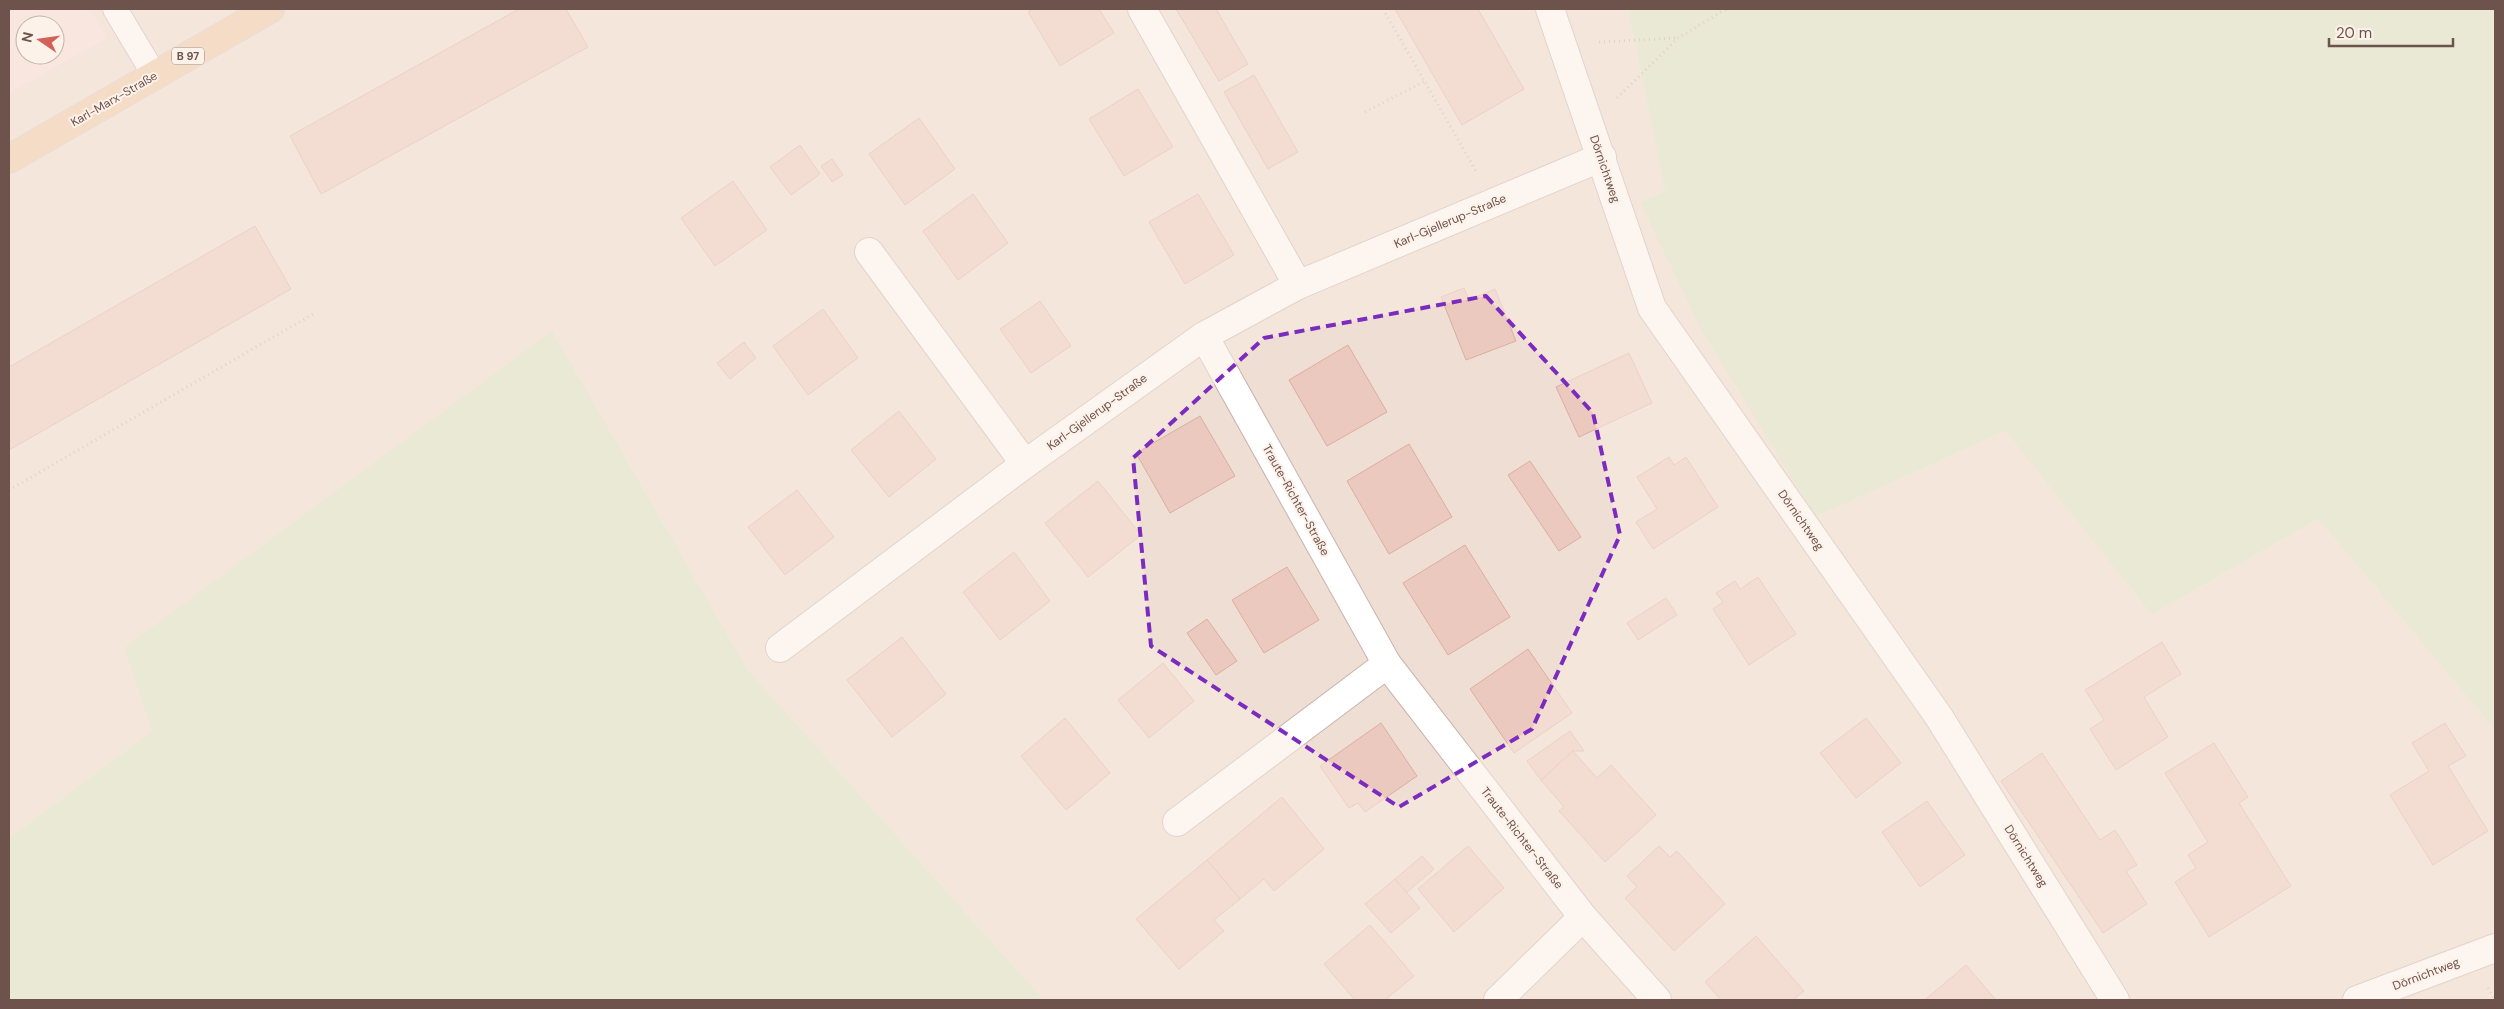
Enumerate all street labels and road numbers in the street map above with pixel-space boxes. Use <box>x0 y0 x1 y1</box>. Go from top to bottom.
road number: B 97 <box>172 48 204 64</box>
street label: Karl-Marx-Straße <box>68 68 160 130</box>
street label: Dörnichtweg <box>1586 133 1624 205</box>
street label: Karl-Gjellerup-Straße <box>1391 190 1509 252</box>
street label: Karl-Gjellerup-Straße <box>1044 370 1151 454</box>
street label: Traute-Richter-Straße <box>1259 441 1333 559</box>
street label: Dörnichtweg <box>1774 487 1828 554</box>
street label: Traute-Richter-Straße <box>1477 784 1567 892</box>
street label: Dörnichtweg <box>2001 822 2052 890</box>
street label: Dörnichtweg <box>2390 954 2462 994</box>

